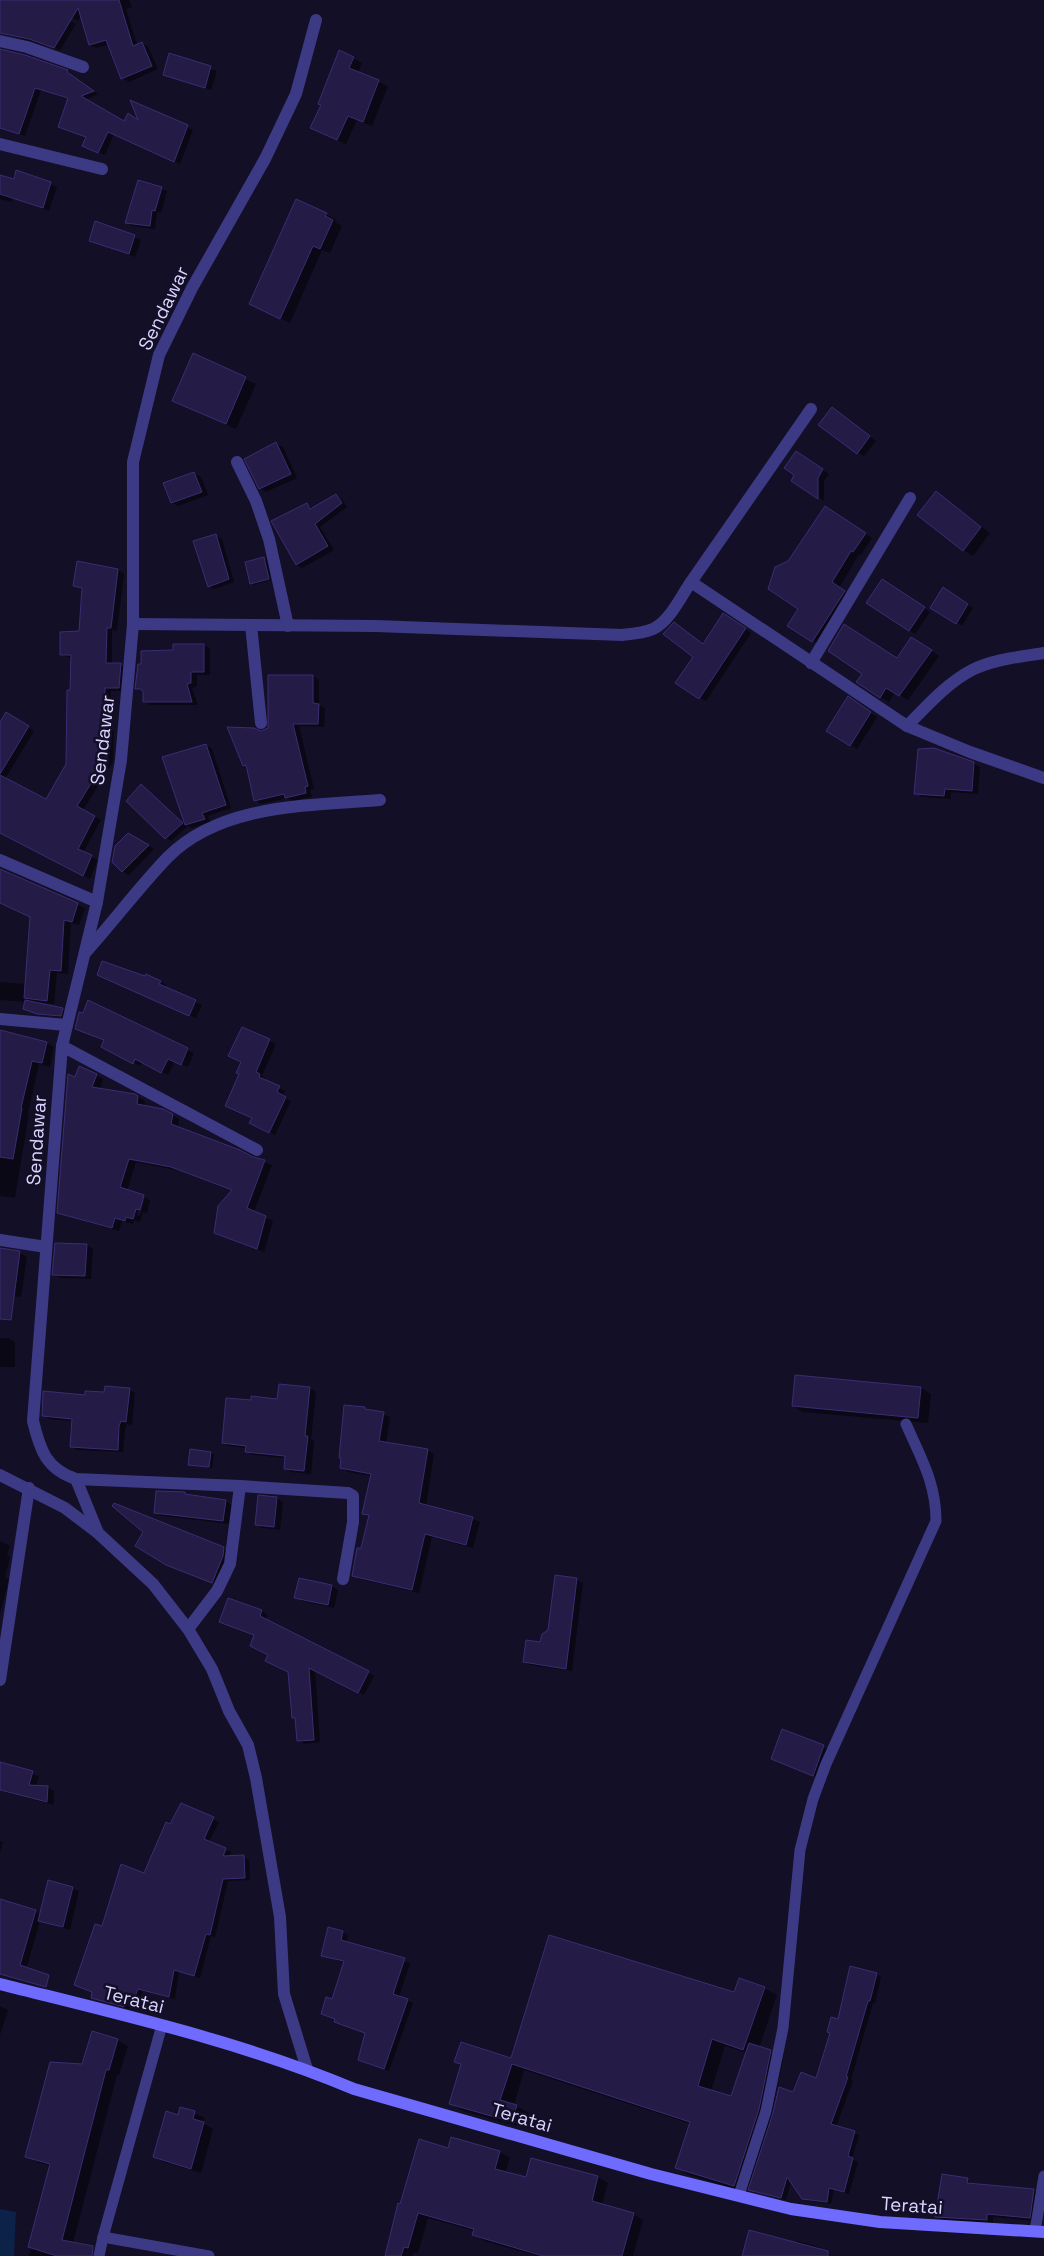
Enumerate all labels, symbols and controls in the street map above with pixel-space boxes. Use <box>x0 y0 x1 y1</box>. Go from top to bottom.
street label: Sendawar <box>132 262 195 354</box>
street label: Sendawar <box>85 694 120 787</box>
street label: Sendawar <box>21 1094 52 1186</box>
street label: Teratai <box>101 1980 167 2019</box>
street label: Teratai <box>489 2097 555 2138</box>
street label: Teratai <box>880 2191 944 2220</box>

